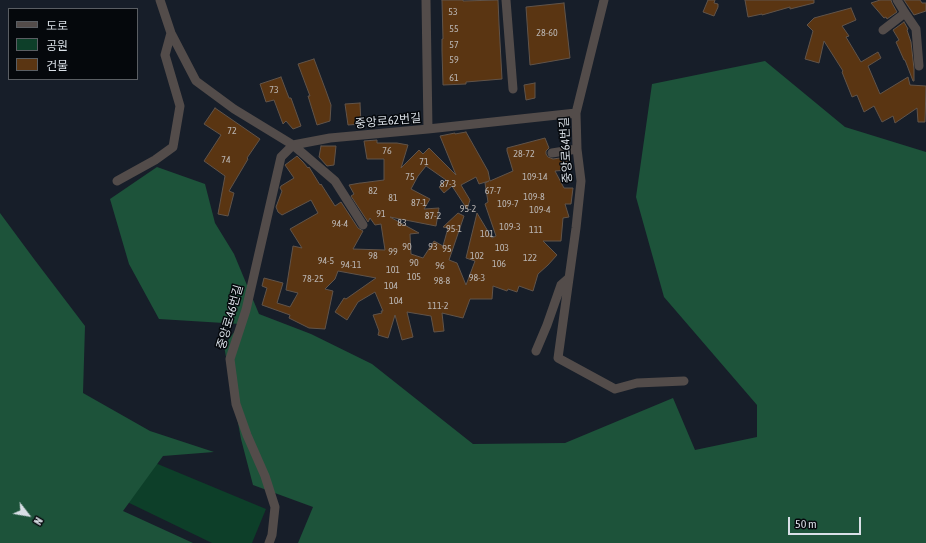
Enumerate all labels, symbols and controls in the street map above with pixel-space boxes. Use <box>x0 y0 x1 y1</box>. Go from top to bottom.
house number: 53 <box>448 6 458 18</box>
legend <box>8 8 138 80</box>
text: 도로 <box>46 19 68 33</box>
house number: 55 <box>449 23 459 35</box>
house number: 28-60 <box>536 27 558 39</box>
text: 공원 <box>46 39 68 53</box>
house number: 57 <box>449 39 459 51</box>
house number: 59 <box>449 54 459 66</box>
text: 건물 <box>46 59 68 73</box>
house number: 61 <box>449 72 459 84</box>
house number: 73 <box>269 84 279 96</box>
street label: 중앙로62번길 <box>354 111 422 131</box>
street label: 중앙로64번길 <box>557 116 575 184</box>
house number: 72 <box>227 125 237 137</box>
house number: 76 <box>382 145 392 157</box>
house number: 28-72 <box>513 148 535 160</box>
house number: 74 <box>221 154 231 166</box>
house number: 71 <box>419 156 429 168</box>
house number: 75 <box>405 171 415 183</box>
house number: 109-14 <box>522 171 548 183</box>
house number: 87-3 <box>440 178 456 190</box>
house number: 82 <box>368 185 378 197</box>
house number: 67-7 <box>485 185 501 197</box>
house number: 109-8 <box>523 191 545 203</box>
house number: 81 <box>388 192 398 204</box>
house number: 87-1 <box>411 197 427 209</box>
house number: 109-7 <box>497 198 519 210</box>
house number: 95-2 <box>460 203 476 215</box>
house number: 109-4 <box>529 204 551 216</box>
house number: 91 <box>376 208 386 220</box>
house number: 87-2 <box>425 210 441 222</box>
house number: 83 <box>397 217 407 229</box>
house number: 94-4 <box>332 218 348 230</box>
house number: 109-3 <box>499 221 521 233</box>
house number: 95-1 <box>446 223 462 235</box>
house number: 111 <box>529 224 543 236</box>
house number: 101 <box>480 228 494 240</box>
house number: 90 <box>402 241 412 253</box>
house number: 93 <box>428 241 438 253</box>
house number: 103 <box>495 242 509 254</box>
house number: 95 <box>442 243 452 255</box>
house number: 99 <box>388 246 398 258</box>
house number: 98 <box>368 250 378 262</box>
house number: 102 <box>470 250 484 262</box>
house number: 122 <box>523 252 537 264</box>
house number: 94-5 <box>318 255 334 267</box>
house number: 90 <box>409 257 419 269</box>
house number: 106 <box>492 258 506 270</box>
house number: 94-11 <box>341 259 361 271</box>
house number: 96 <box>435 260 445 272</box>
house number: 101 <box>386 264 400 276</box>
house number: 105 <box>407 271 421 283</box>
house number: 98-3 <box>469 272 485 284</box>
house number: 78-25 <box>302 273 324 285</box>
house number: 98-8 <box>434 275 450 287</box>
house number: 104 <box>384 280 398 292</box>
street label: 중앙로46번길 <box>214 283 246 351</box>
house number: 104 <box>389 295 403 307</box>
house number: 111-2 <box>428 300 448 312</box>
north arrow <box>8 495 48 535</box>
scale bar <box>790 509 863 535</box>
text: N <box>31 515 45 527</box>
text: 50 m <box>795 517 817 531</box>

